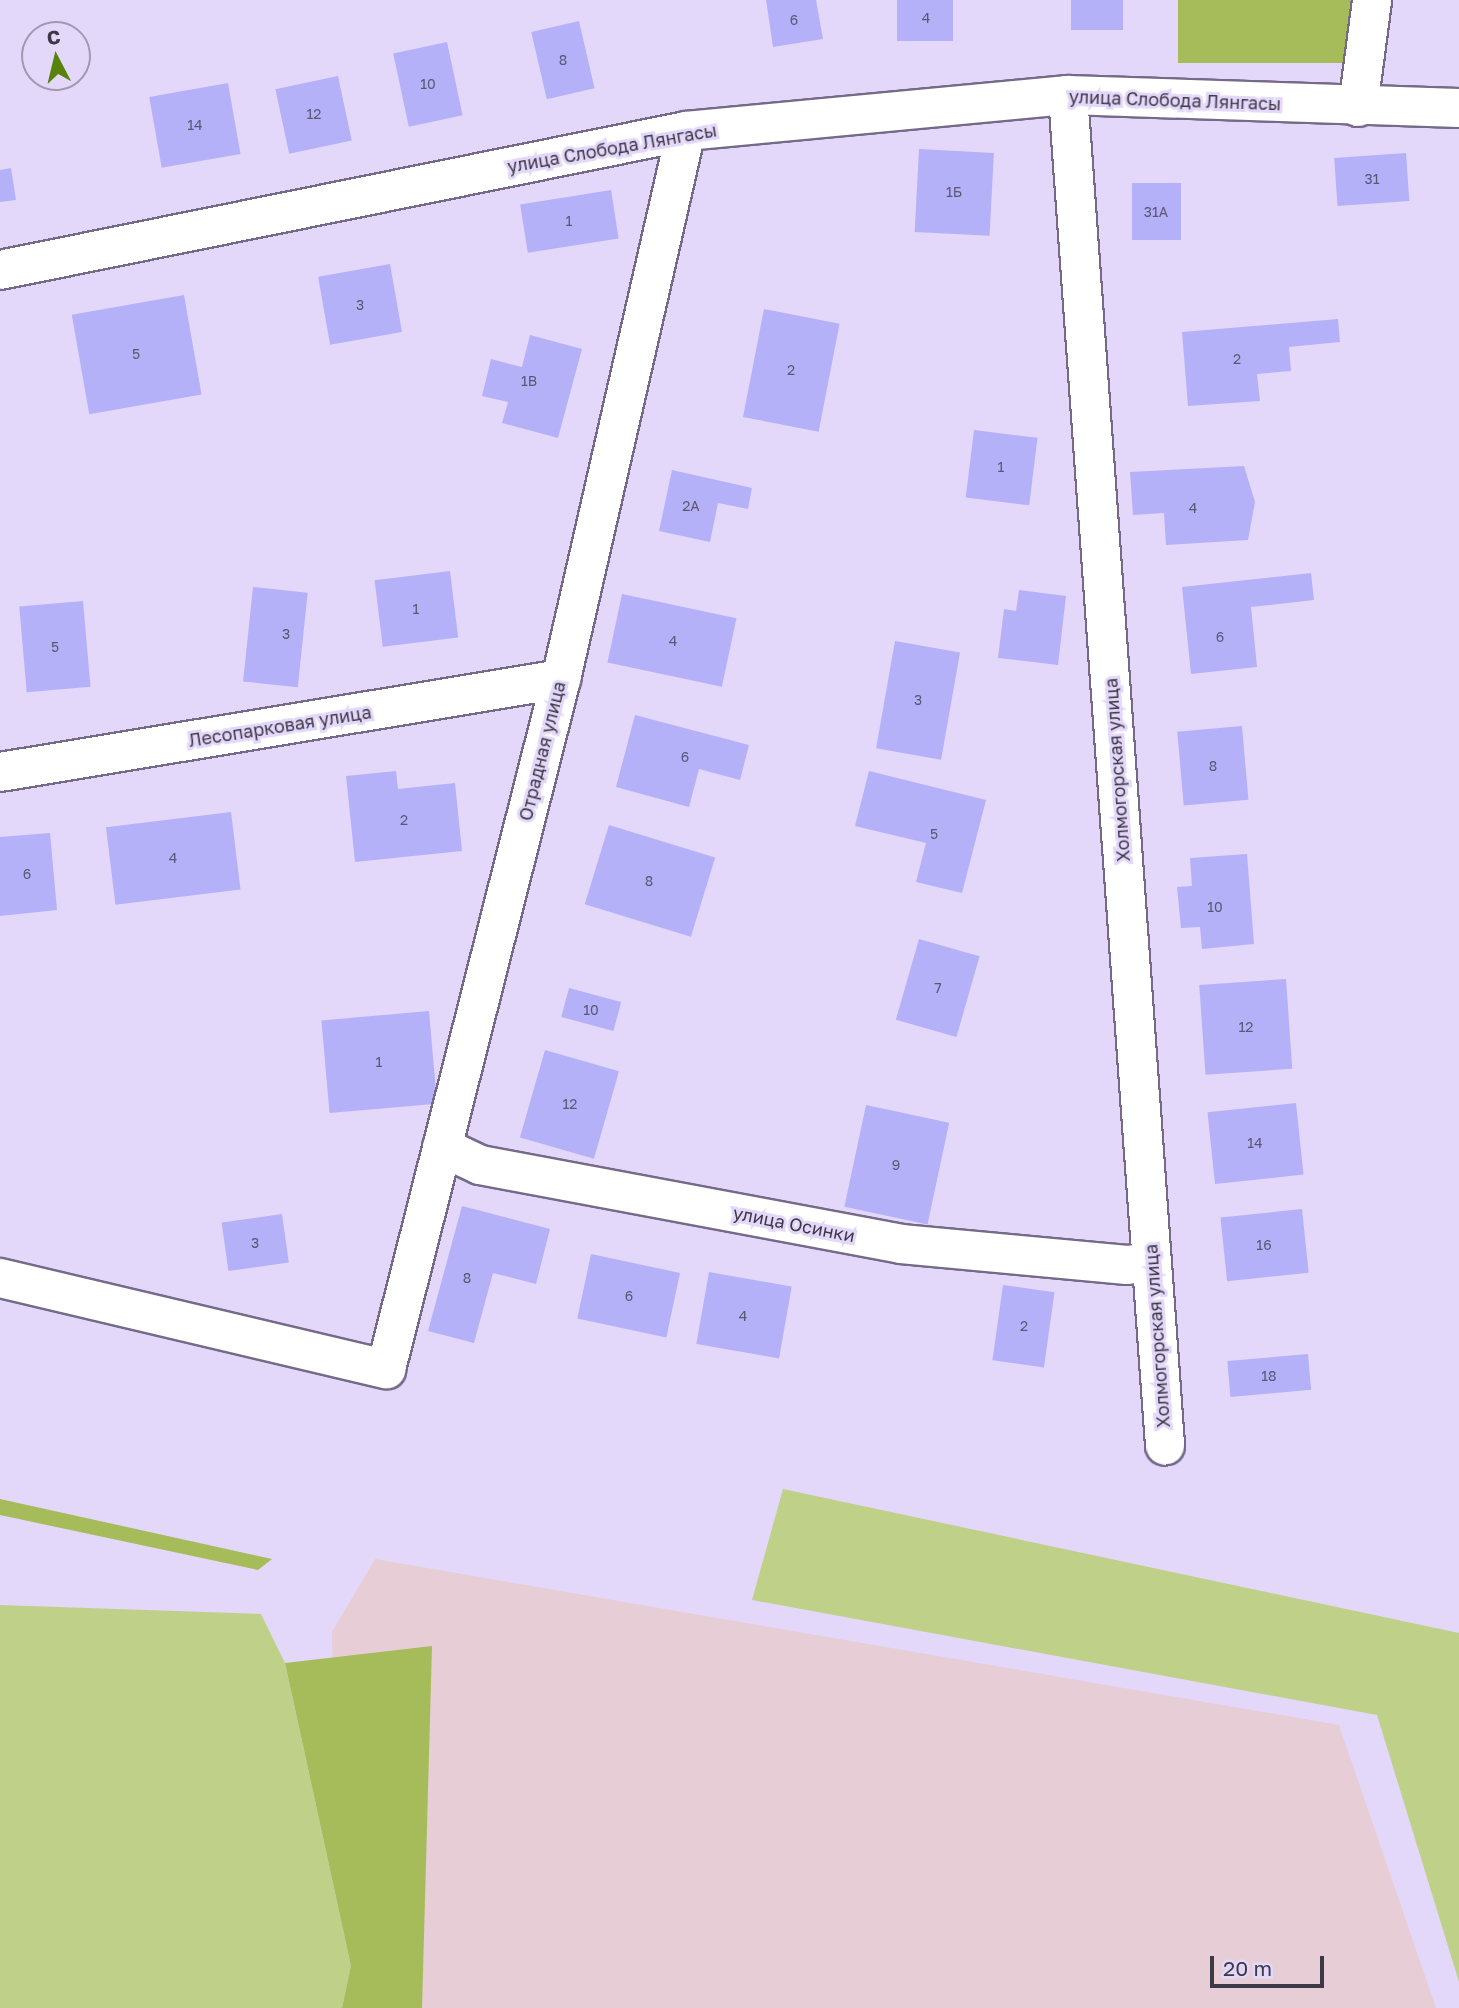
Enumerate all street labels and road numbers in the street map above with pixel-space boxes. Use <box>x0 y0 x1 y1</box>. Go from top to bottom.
street label: улица Слобода Лянгасы <box>1068 85 1282 115</box>
street label: улица Слобода Лянгасы <box>505 119 719 177</box>
street label: Холмогорская улица <box>1100 677 1134 863</box>
street label: Отрадная улица <box>514 679 570 823</box>
street label: Лесопарковая улица <box>187 701 373 751</box>
street label: улица Осинки <box>731 1202 857 1246</box>
street label: Холмогорская улица <box>1140 1243 1174 1429</box>

